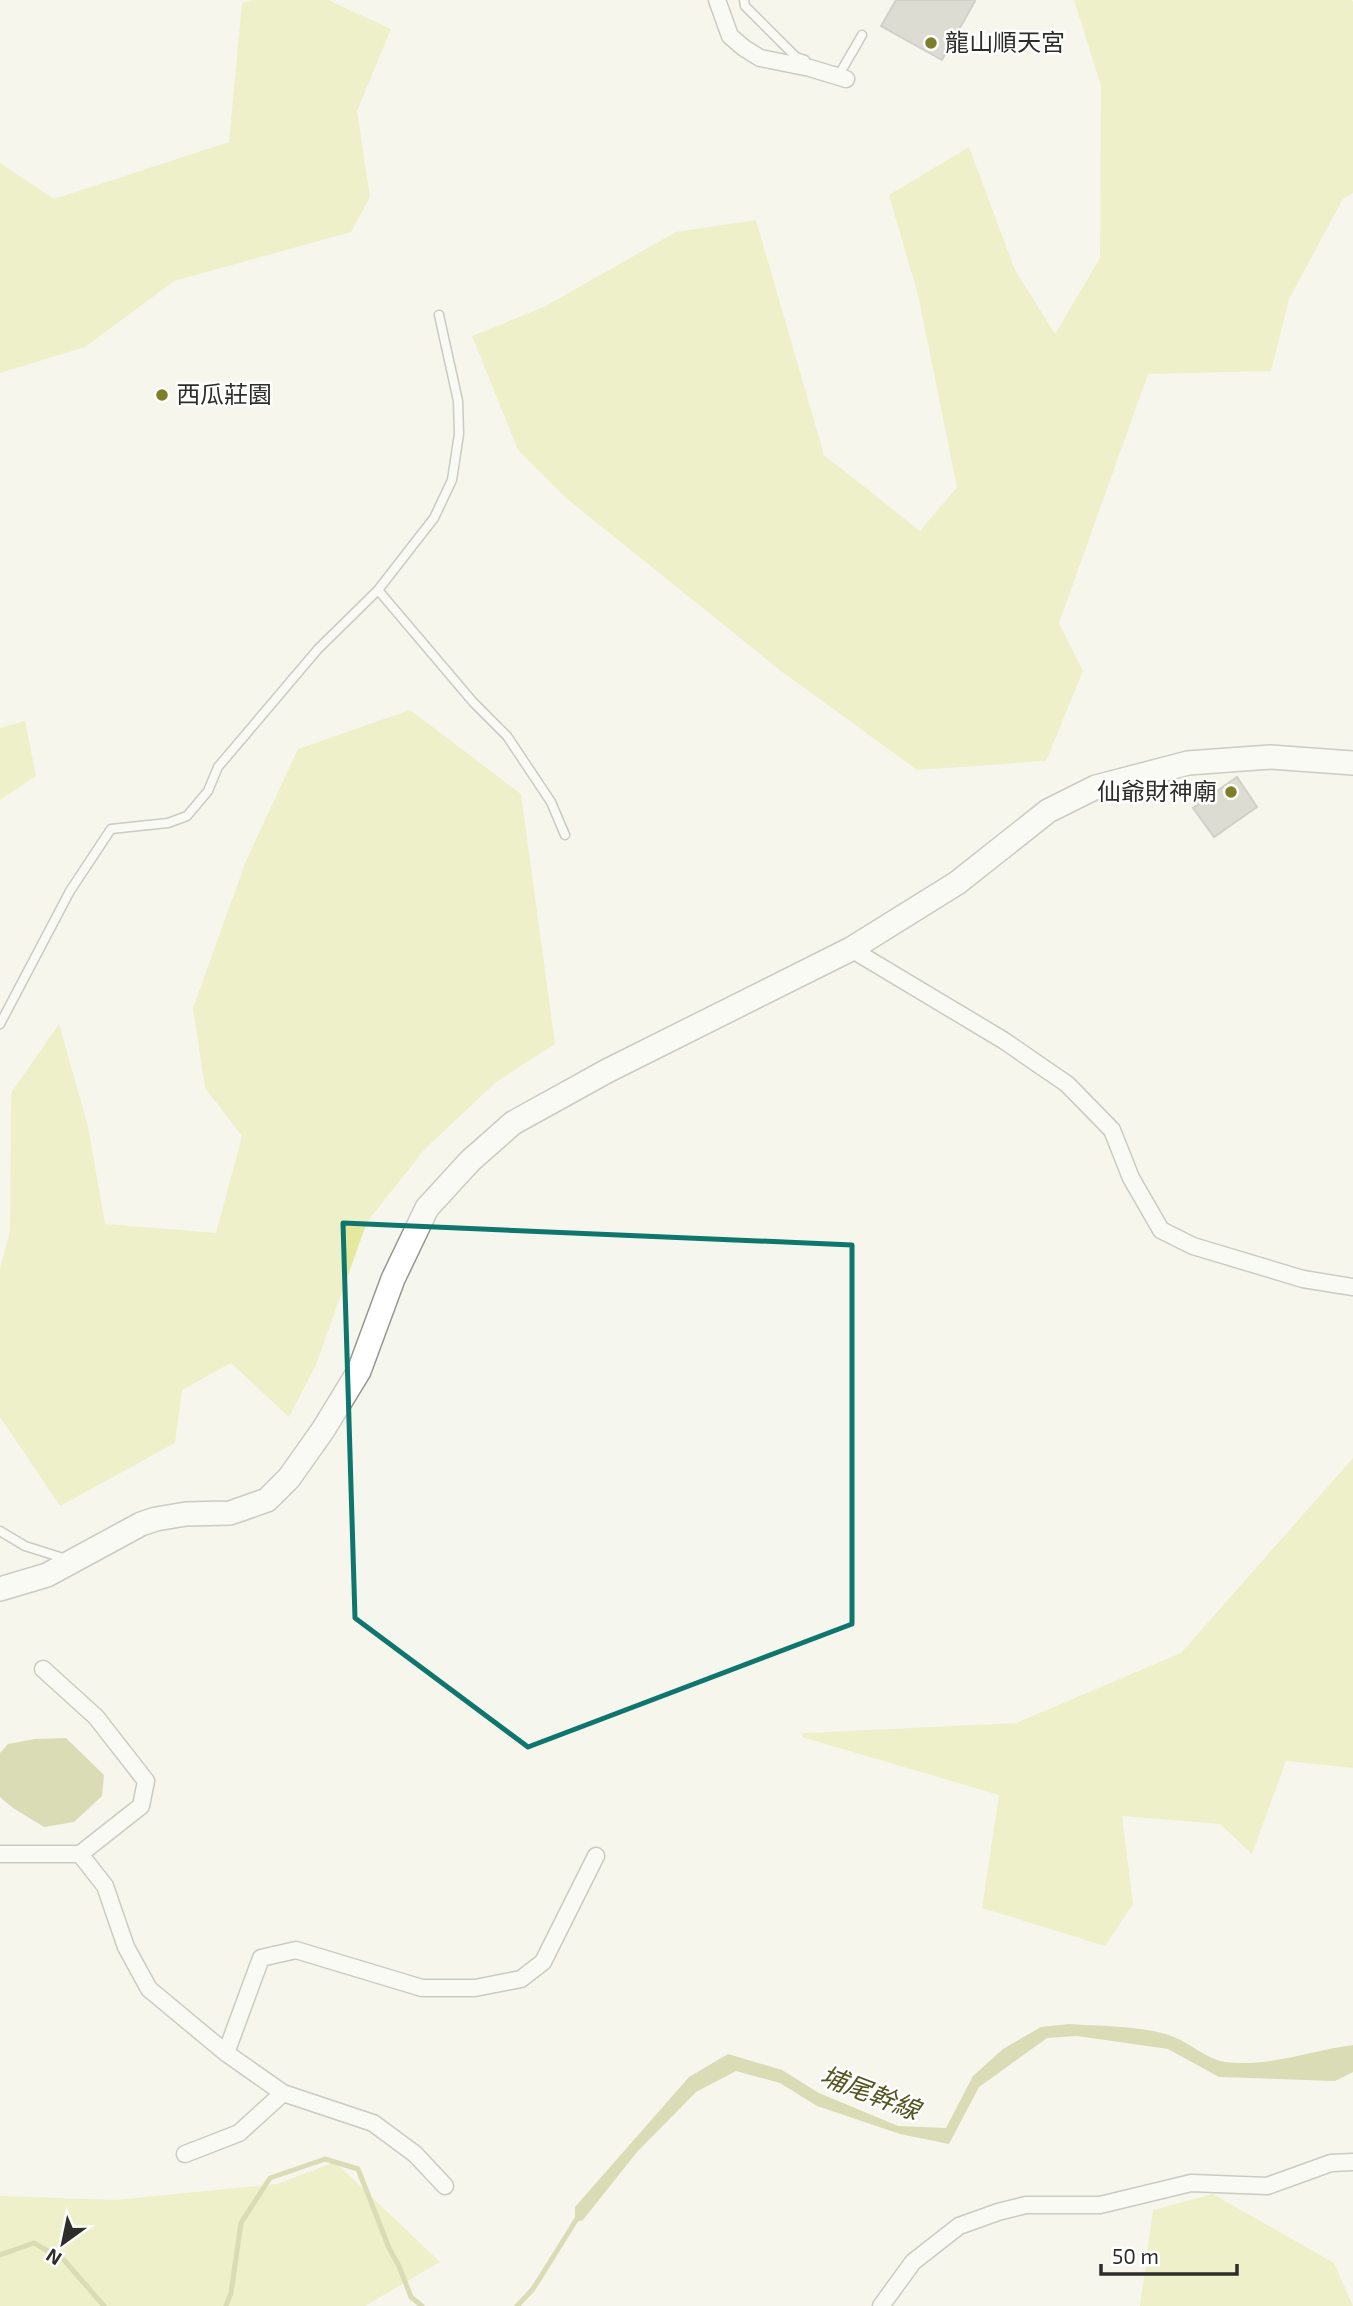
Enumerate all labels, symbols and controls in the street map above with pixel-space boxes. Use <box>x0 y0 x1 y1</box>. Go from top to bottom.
place label: 龍山順天宮 <box>945 27 1065 56</box>
marker: 龍山順天宮 <box>923 35 939 51</box>
place label: 西瓜莊園 <box>176 379 272 408</box>
marker: 西瓜莊園 <box>154 387 170 403</box>
place label: 仙爺財神廟 <box>1097 776 1217 805</box>
marker: 仙爺財神廟 <box>1223 784 1239 800</box>
water label: 埔尾幹線 <box>816 2058 927 2126</box>
north arrow <box>28 2208 98 2278</box>
scale bar <box>1101 2232 1238 2276</box>
text: 50 m <box>1112 2243 1159 2268</box>
text: N <box>41 2244 65 2271</box>

